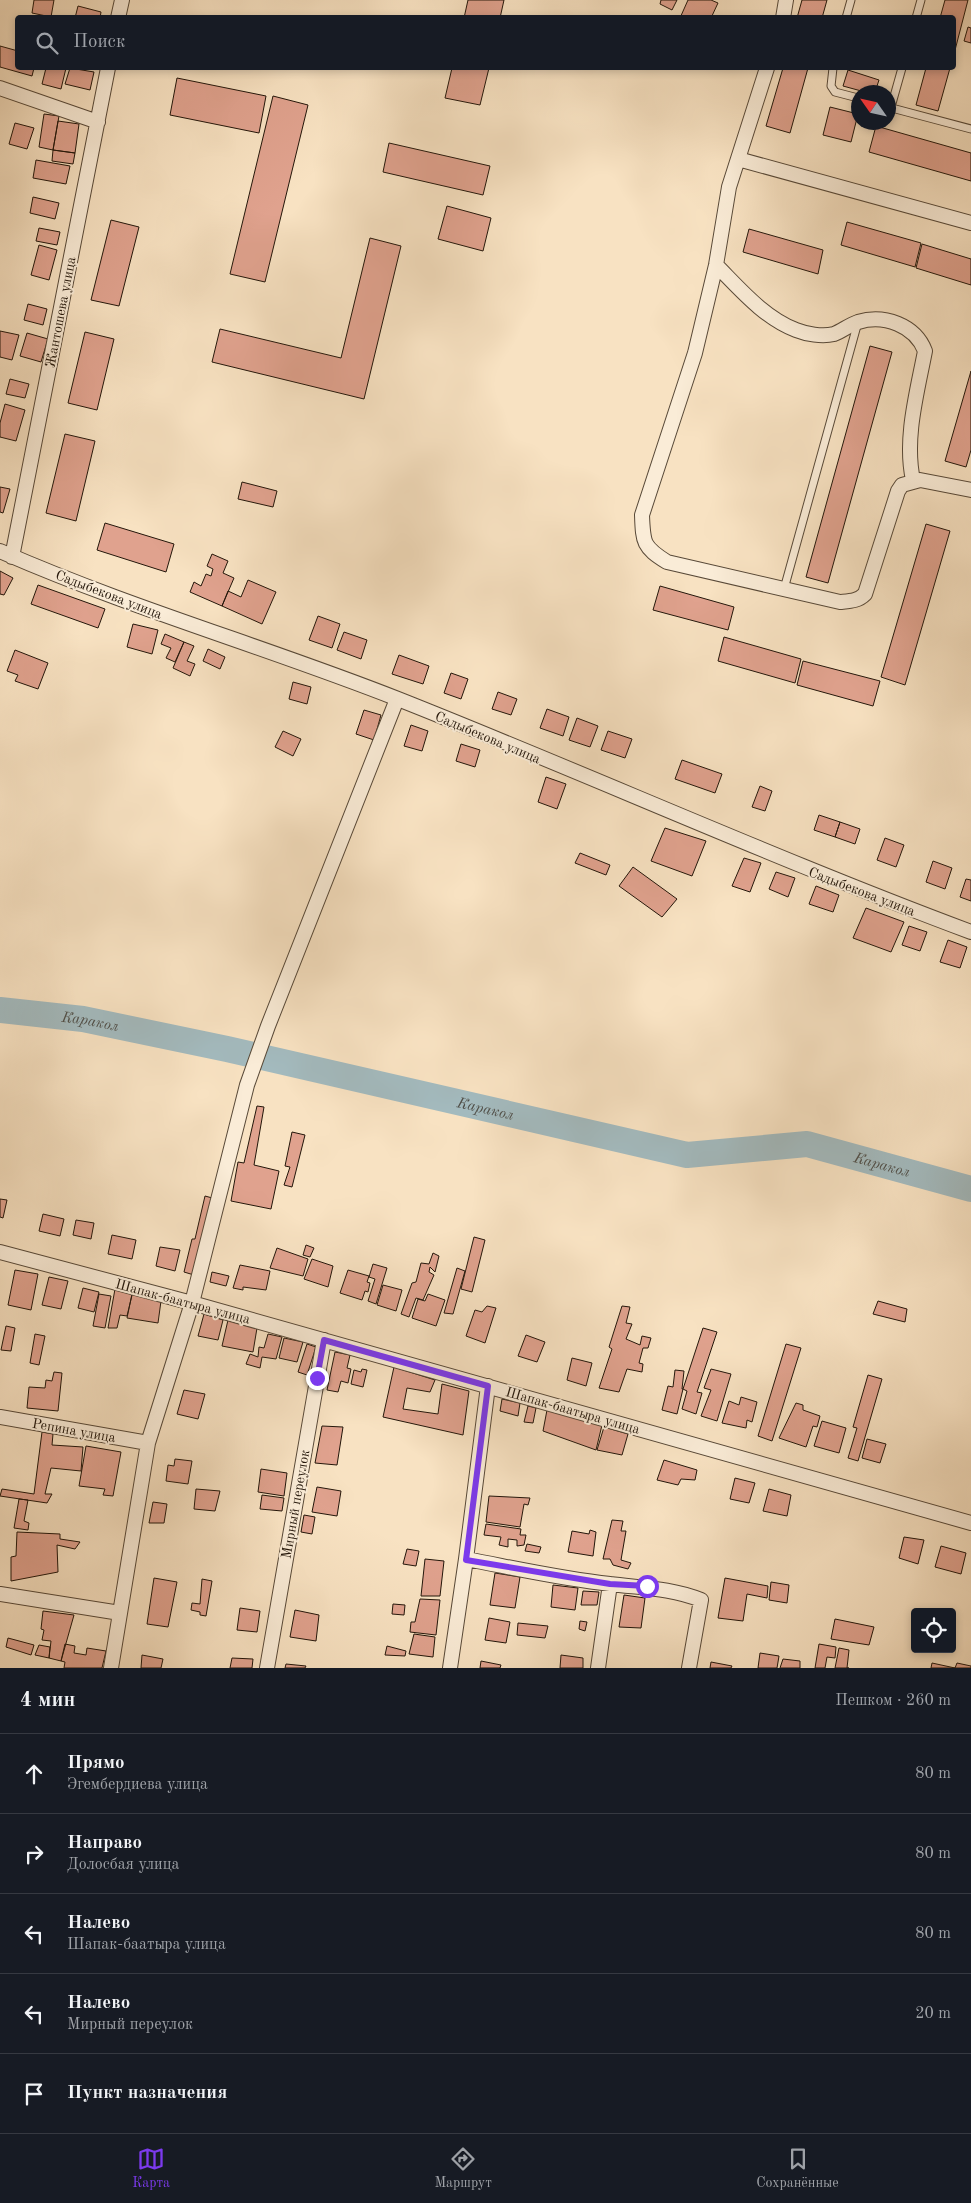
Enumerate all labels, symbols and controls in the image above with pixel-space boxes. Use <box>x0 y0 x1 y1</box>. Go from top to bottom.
search box <box>15 15 956 70</box>
icon: search <box>33 29 61 57</box>
text: Поиск <box>73 33 125 52</box>
north arrow <box>851 85 896 130</box>
street label: Жантошева улица <box>43 255 79 369</box>
street label: Садыбекова улица <box>53 568 164 622</box>
street label: Садыбекова улица <box>433 709 542 766</box>
street label: Садыбекова улица <box>806 865 917 919</box>
water label: Каракол <box>60 1011 120 1035</box>
water label: Каракол <box>454 1096 515 1124</box>
water label: Каракол <box>851 1151 912 1181</box>
street label: Шапак-баатыра улица <box>114 1277 252 1327</box>
route end <box>306 1367 329 1390</box>
street label: Шапак-баатыра улица <box>504 1385 642 1437</box>
street label: Репина улица <box>31 1417 117 1445</box>
street label: Мирный переулок <box>280 1449 312 1560</box>
route start <box>636 1575 659 1598</box>
map controls <box>911 1608 956 1653</box>
button: locate <box>911 1608 956 1653</box>
text: 4 мин <box>20 1690 75 1711</box>
text: Пешком · 260 m <box>835 1693 951 1709</box>
text: Прямо <box>67 1754 125 1773</box>
icon: ahead <box>20 1760 48 1788</box>
text: 80 m <box>915 1766 951 1782</box>
text: Эгембердиева улица <box>67 1777 208 1793</box>
text: Направо <box>67 1834 142 1853</box>
icon: right <box>20 1840 48 1868</box>
text: 80 m <box>915 1846 951 1862</box>
text: Долосбая улица <box>67 1857 179 1873</box>
text: Налево <box>67 1914 130 1933</box>
icon: left <box>20 1920 48 1948</box>
text: 80 m <box>915 1926 951 1942</box>
text: Шапак-баатыра улица <box>67 1937 226 1953</box>
text: Налево <box>67 1994 130 2013</box>
icon: left <box>20 2000 48 2028</box>
text: 20 m <box>915 2006 951 2022</box>
text: Мирный переулок <box>67 2017 193 2033</box>
icon: arrive <box>20 2080 48 2108</box>
text: Пункт назначения <box>67 2084 227 2103</box>
tab: Карта <box>132 2145 170 2192</box>
tab: Маршрут <box>434 2145 492 2192</box>
tab: Сохранённые <box>756 2145 839 2192</box>

